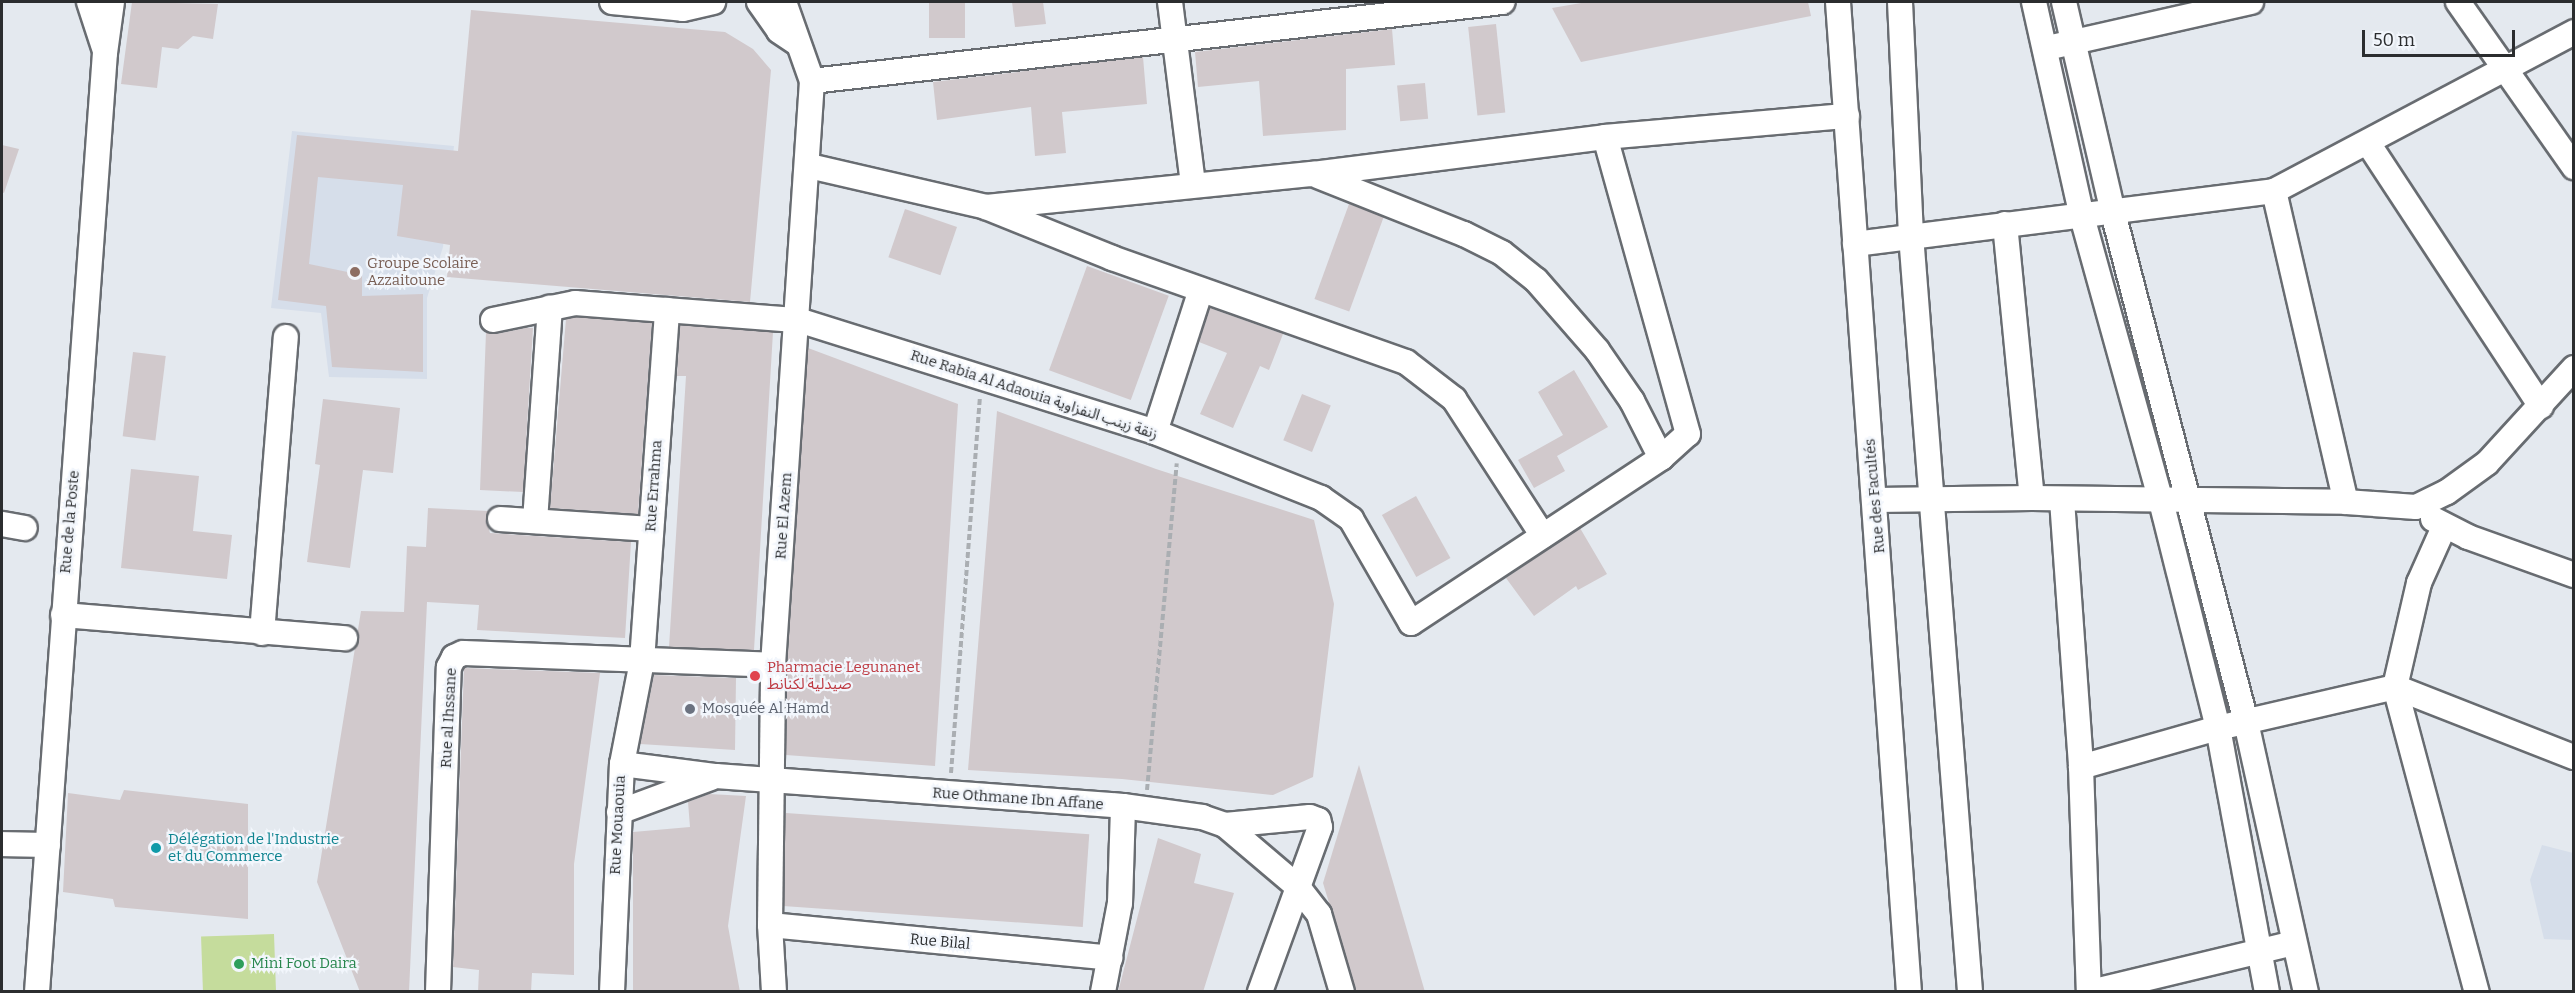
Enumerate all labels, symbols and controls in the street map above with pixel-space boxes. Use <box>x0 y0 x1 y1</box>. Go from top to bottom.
scale bar <box>2365 18 2518 56</box>
text: 50 m <box>2373 29 2415 51</box>
place label: Groupe Scolaire Azzaitoune <box>367 254 479 289</box>
marker: Groupe Scolaire Azzaitoune <box>348 265 362 279</box>
street label: Rue Rabia Al Adaouia زنقة زينب النفزاوية <box>908 346 1160 444</box>
street label: Rue des Facultés <box>1861 438 1889 554</box>
street label: Rue Errahma <box>642 440 666 532</box>
street label: Rue de la Poste <box>57 470 83 574</box>
street label: Rue El Azem <box>772 472 796 560</box>
place label: Pharmacie Legunanet صيدلية لكنانط <box>767 658 920 693</box>
street label: Rue al Ihssane <box>437 667 461 769</box>
marker: Pharmacie Legunanet صيدلية لكنانط <box>748 669 762 683</box>
place label: Mosquée Al Hamd <box>702 700 829 718</box>
marker: Mosquée Al Hamd <box>683 702 697 716</box>
street label: Rue Mouaouia <box>606 775 630 875</box>
street label: Rue Othmane Ibn Affane <box>932 784 1104 814</box>
place label: Délégation de l'Industrie et du Commerce <box>168 830 339 865</box>
marker: Délégation de l'Industrie et du Commerce <box>149 841 163 855</box>
street label: Rue Bilal <box>909 930 971 954</box>
place label: Mini Foot Daira <box>251 955 357 973</box>
marker: Mini Foot Daira <box>232 957 246 971</box>

